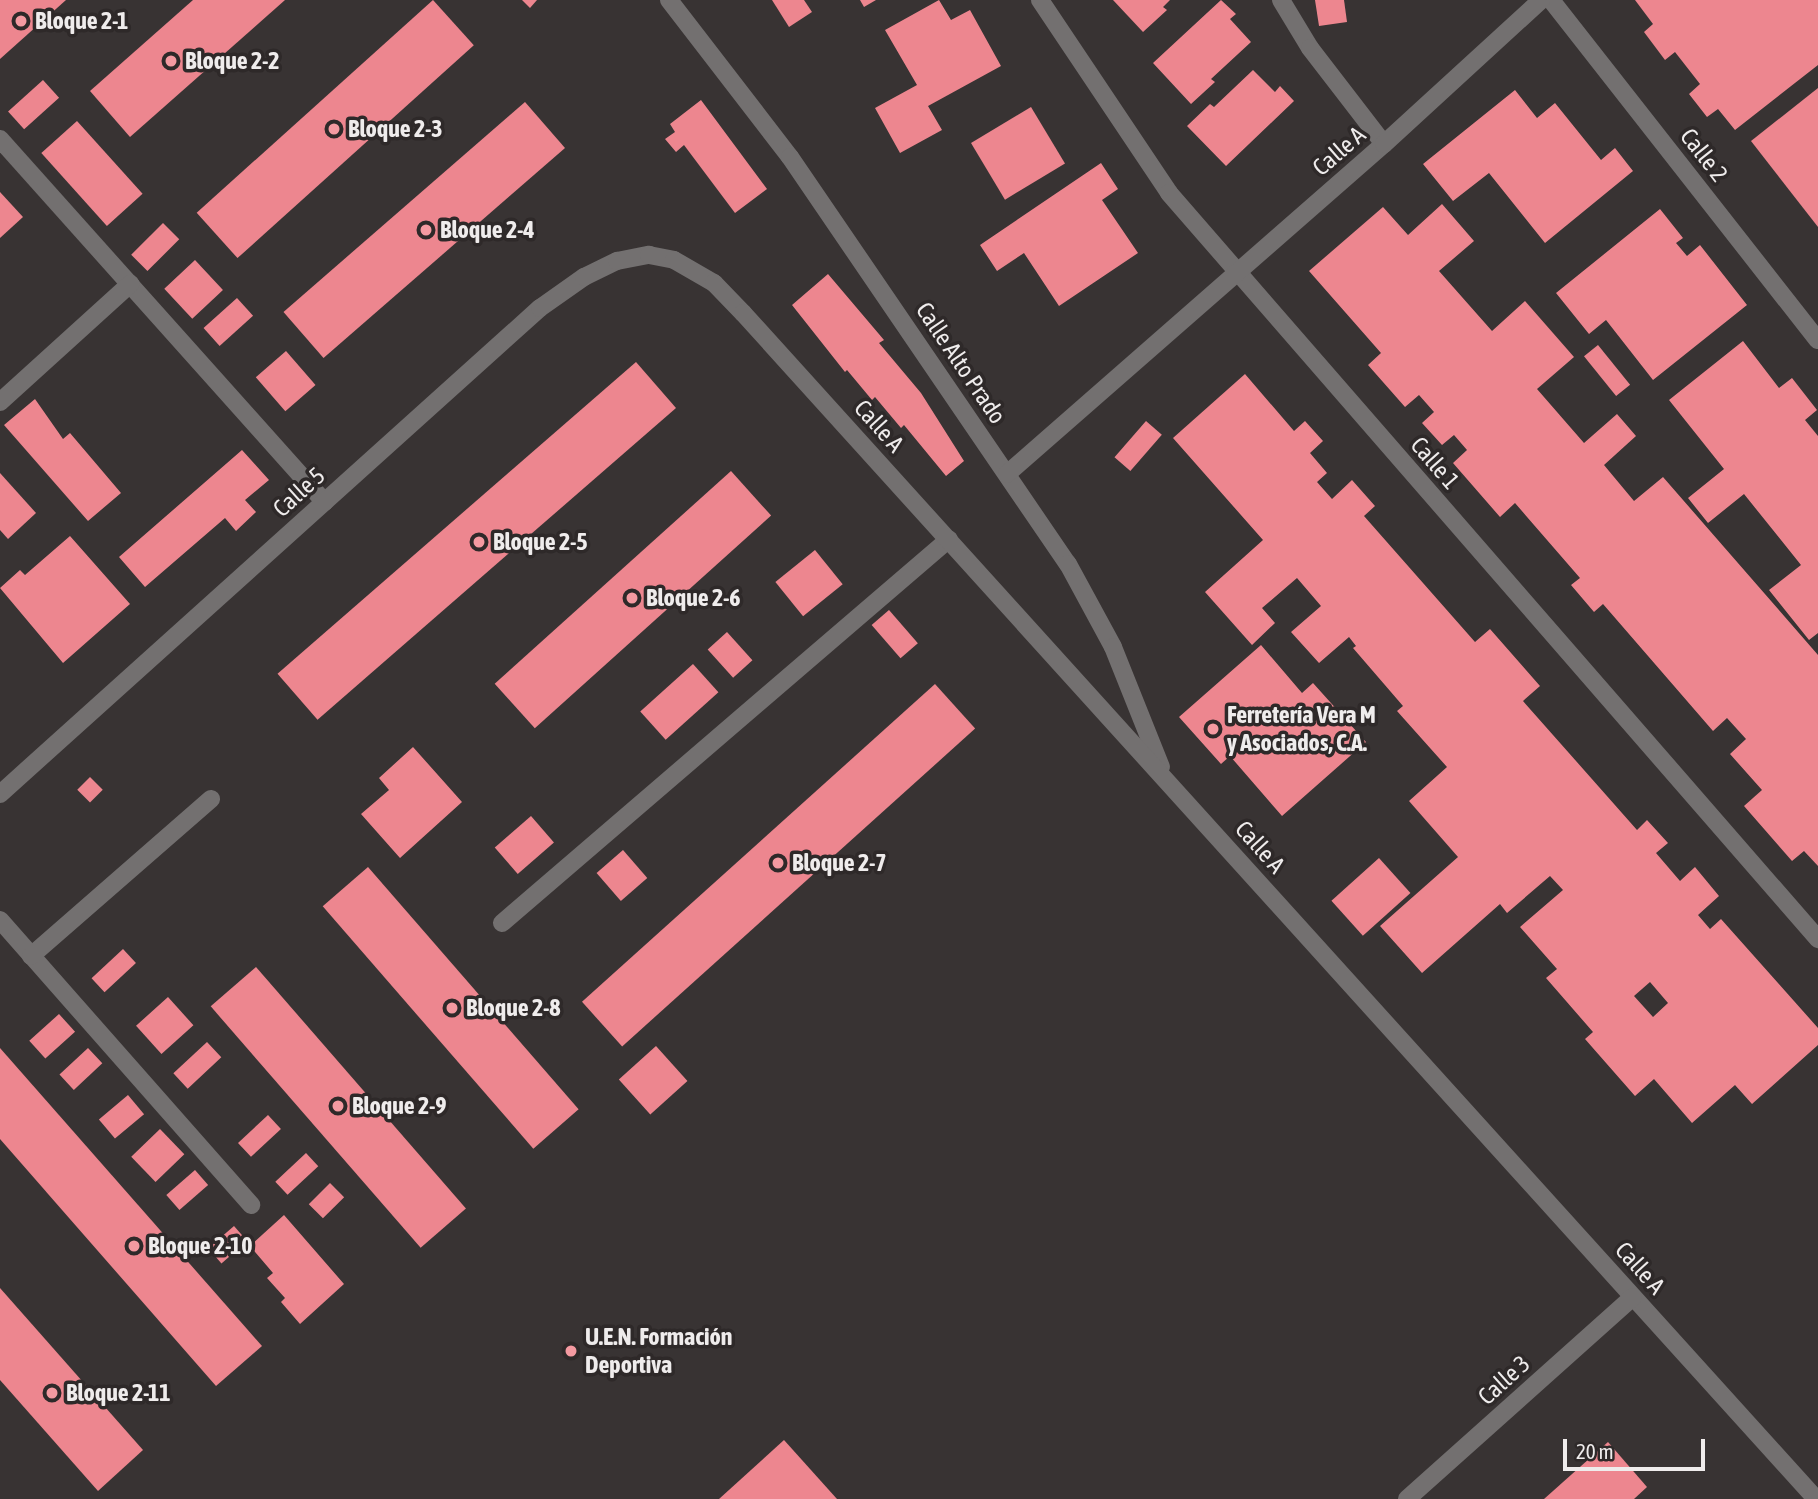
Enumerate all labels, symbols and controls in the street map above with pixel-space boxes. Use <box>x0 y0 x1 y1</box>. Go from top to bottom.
place label: Bloque 2-1 <box>35 7 128 35</box>
marker: Bloque 2-1 <box>13 13 29 29</box>
place label: Bloque 2-2 <box>185 47 279 75</box>
marker: Bloque 2-2 <box>163 53 179 69</box>
place label: Bloque 2-3 <box>348 115 442 143</box>
street label: Calle A <box>1307 120 1371 182</box>
marker: Bloque 2-3 <box>326 121 342 137</box>
street label: Calle 2 <box>1674 123 1734 187</box>
place label: Bloque 2-4 <box>440 216 534 244</box>
marker: Bloque 2-4 <box>418 222 434 238</box>
street label: Calle Alto Prado <box>910 297 1012 429</box>
street label: Calle A <box>848 394 910 458</box>
street label: Calle 1 <box>1404 431 1466 495</box>
street label: Calle 5 <box>267 461 331 523</box>
place label: Bloque 2-5 <box>493 528 587 556</box>
marker: Bloque 2-5 <box>471 534 487 550</box>
place label: Bloque 2-6 <box>646 584 740 612</box>
marker: Bloque 2-6 <box>624 590 640 606</box>
place label: Ferretería Vera M y Asociados, C.A. <box>1227 701 1376 757</box>
marker: Ferretería Vera M y Asociados, C.A. <box>1205 721 1221 737</box>
street label: Calle A <box>1229 815 1291 879</box>
place label: Bloque 2-7 <box>792 849 886 877</box>
marker: Bloque 2-7 <box>770 855 786 871</box>
place label: Bloque 2-8 <box>466 994 560 1022</box>
marker: Bloque 2-8 <box>444 1000 460 1016</box>
place label: Bloque 2-9 <box>352 1092 446 1120</box>
marker: Bloque 2-9 <box>330 1098 346 1114</box>
place label: Bloque 2-10 <box>148 1232 253 1260</box>
street label: Calle A <box>1609 1236 1671 1300</box>
marker: Bloque 2-10 <box>126 1238 142 1254</box>
place label: U.E.N. Formación Deportiva <box>585 1323 732 1379</box>
marker: U.E.N. Formación Deportiva <box>563 1343 579 1359</box>
street label: Calle 3 <box>1472 1349 1536 1411</box>
place label: Bloque 2-11 <box>66 1379 171 1407</box>
marker: Bloque 2-11 <box>44 1385 60 1401</box>
scale bar <box>1566 1426 1708 1470</box>
text: 20 m <box>1576 1439 1614 1463</box>

